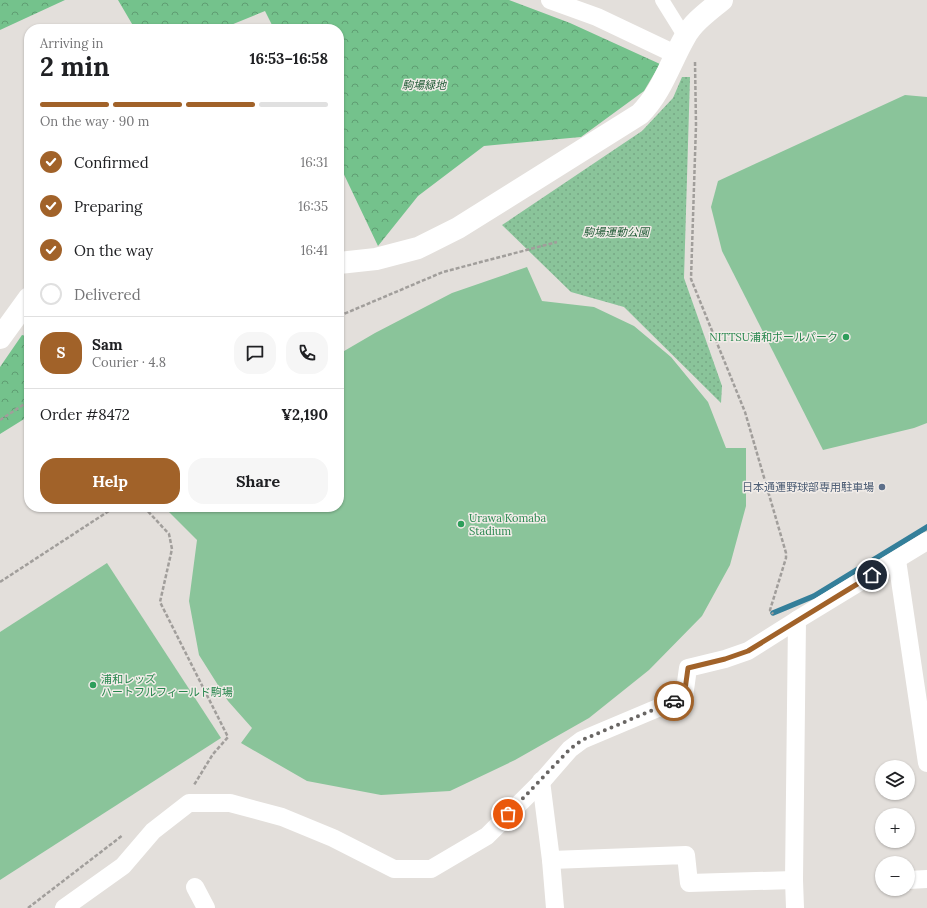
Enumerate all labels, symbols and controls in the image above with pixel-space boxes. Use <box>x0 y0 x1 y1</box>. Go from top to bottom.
text: Arriving in <box>40 35 103 52</box>
text: 16:53–16:58 <box>249 49 328 68</box>
text: 2 min <box>40 50 110 83</box>
park label: 駒場緑地 <box>402 78 447 92</box>
text: On the way · 90 m <box>40 113 149 130</box>
icon: check <box>40 151 62 173</box>
text: Confirmed <box>74 153 149 172</box>
text: 16:31 <box>301 154 328 171</box>
icon: check <box>40 195 62 217</box>
text: Preparing <box>74 197 142 216</box>
text: 16:35 <box>298 198 328 215</box>
park label: 駒場運動公園 <box>583 225 651 239</box>
icon: check <box>40 239 62 261</box>
text: On the way <box>74 241 153 260</box>
text: 16:41 <box>301 242 328 259</box>
text: Delivered <box>74 285 141 304</box>
place label: NITTSU浦和ボールパーク <box>709 330 838 344</box>
button: chat <box>234 332 276 374</box>
button: phone <box>286 332 328 374</box>
marker: NITTSU浦和ボールパーク <box>841 332 851 342</box>
text: Sam <box>92 335 123 354</box>
text: S <box>57 343 65 362</box>
text: Courier · 4.8 <box>92 354 166 371</box>
text: Order #8472 <box>40 405 130 424</box>
text: ¥2,190 <box>281 405 328 424</box>
button: Help <box>40 458 180 504</box>
button: Share <box>188 458 328 504</box>
place label: 日本通運野球部専用駐車場 <box>742 480 874 494</box>
marker: 日本通運野球部専用駐車場 <box>877 482 887 492</box>
place label: Urawa Komaba Stadium <box>469 511 546 538</box>
marker: Urawa Komaba Stadium <box>456 519 466 529</box>
pin <box>855 558 889 592</box>
icon: home <box>861 564 883 586</box>
place label: 浦和レッズ ハートフルフィールド駒場 <box>101 672 233 699</box>
marker: 浦和レッズ ハートフルフィールド駒場 <box>88 680 98 690</box>
courier <box>654 681 694 721</box>
icon: car <box>663 690 685 712</box>
map controls <box>875 760 915 896</box>
button: layers <box>875 760 915 800</box>
pin <box>491 797 525 831</box>
icon: bag <box>497 803 519 825</box>
button: + <box>875 808 915 848</box>
button: − <box>875 856 915 896</box>

